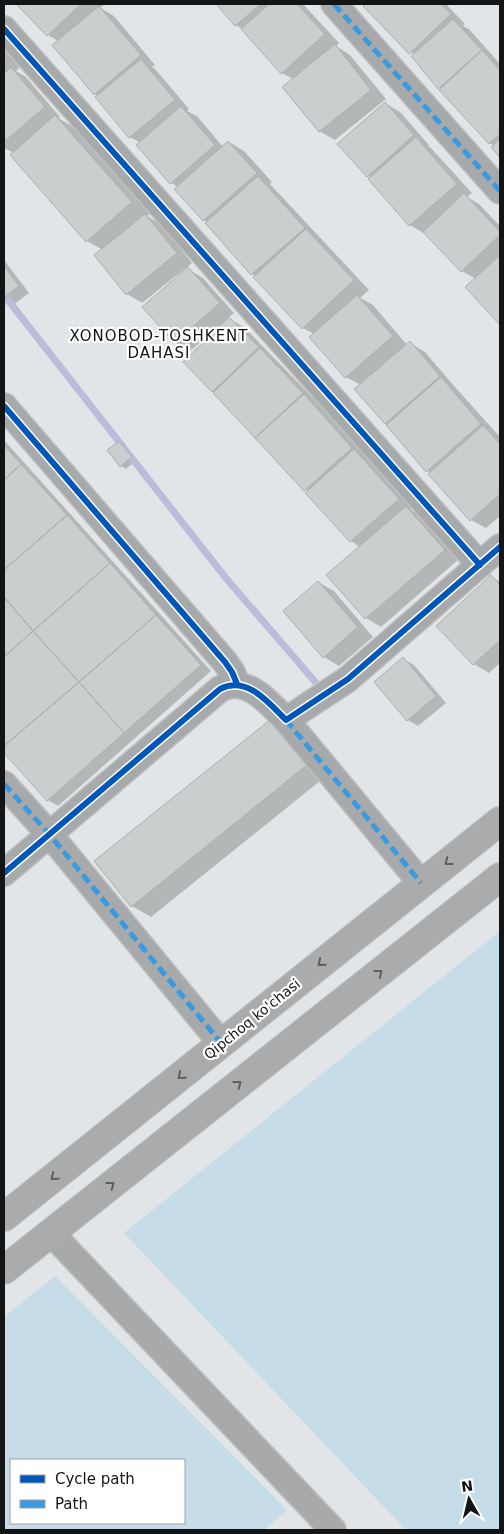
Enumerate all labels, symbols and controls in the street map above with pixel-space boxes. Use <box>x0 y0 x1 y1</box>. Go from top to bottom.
district label: XONOBOD-TOSHKENT DAHASI <box>69 327 249 362</box>
one-way arrow <box>445 856 454 864</box>
one-way arrow <box>318 958 327 966</box>
one-way arrow <box>373 970 382 978</box>
street label: Qipchoq ko'chasi <box>201 975 303 1063</box>
one-way arrow <box>177 1070 186 1079</box>
one-way arrow <box>232 1082 241 1090</box>
one-way arrow <box>50 1171 59 1180</box>
one-way arrow <box>105 1182 114 1191</box>
legend <box>10 1459 185 1524</box>
text: Cycle path <box>55 1470 135 1488</box>
north arrow <box>444 1474 494 1524</box>
text: N <box>460 1477 474 1495</box>
text: Path <box>55 1495 88 1513</box>

